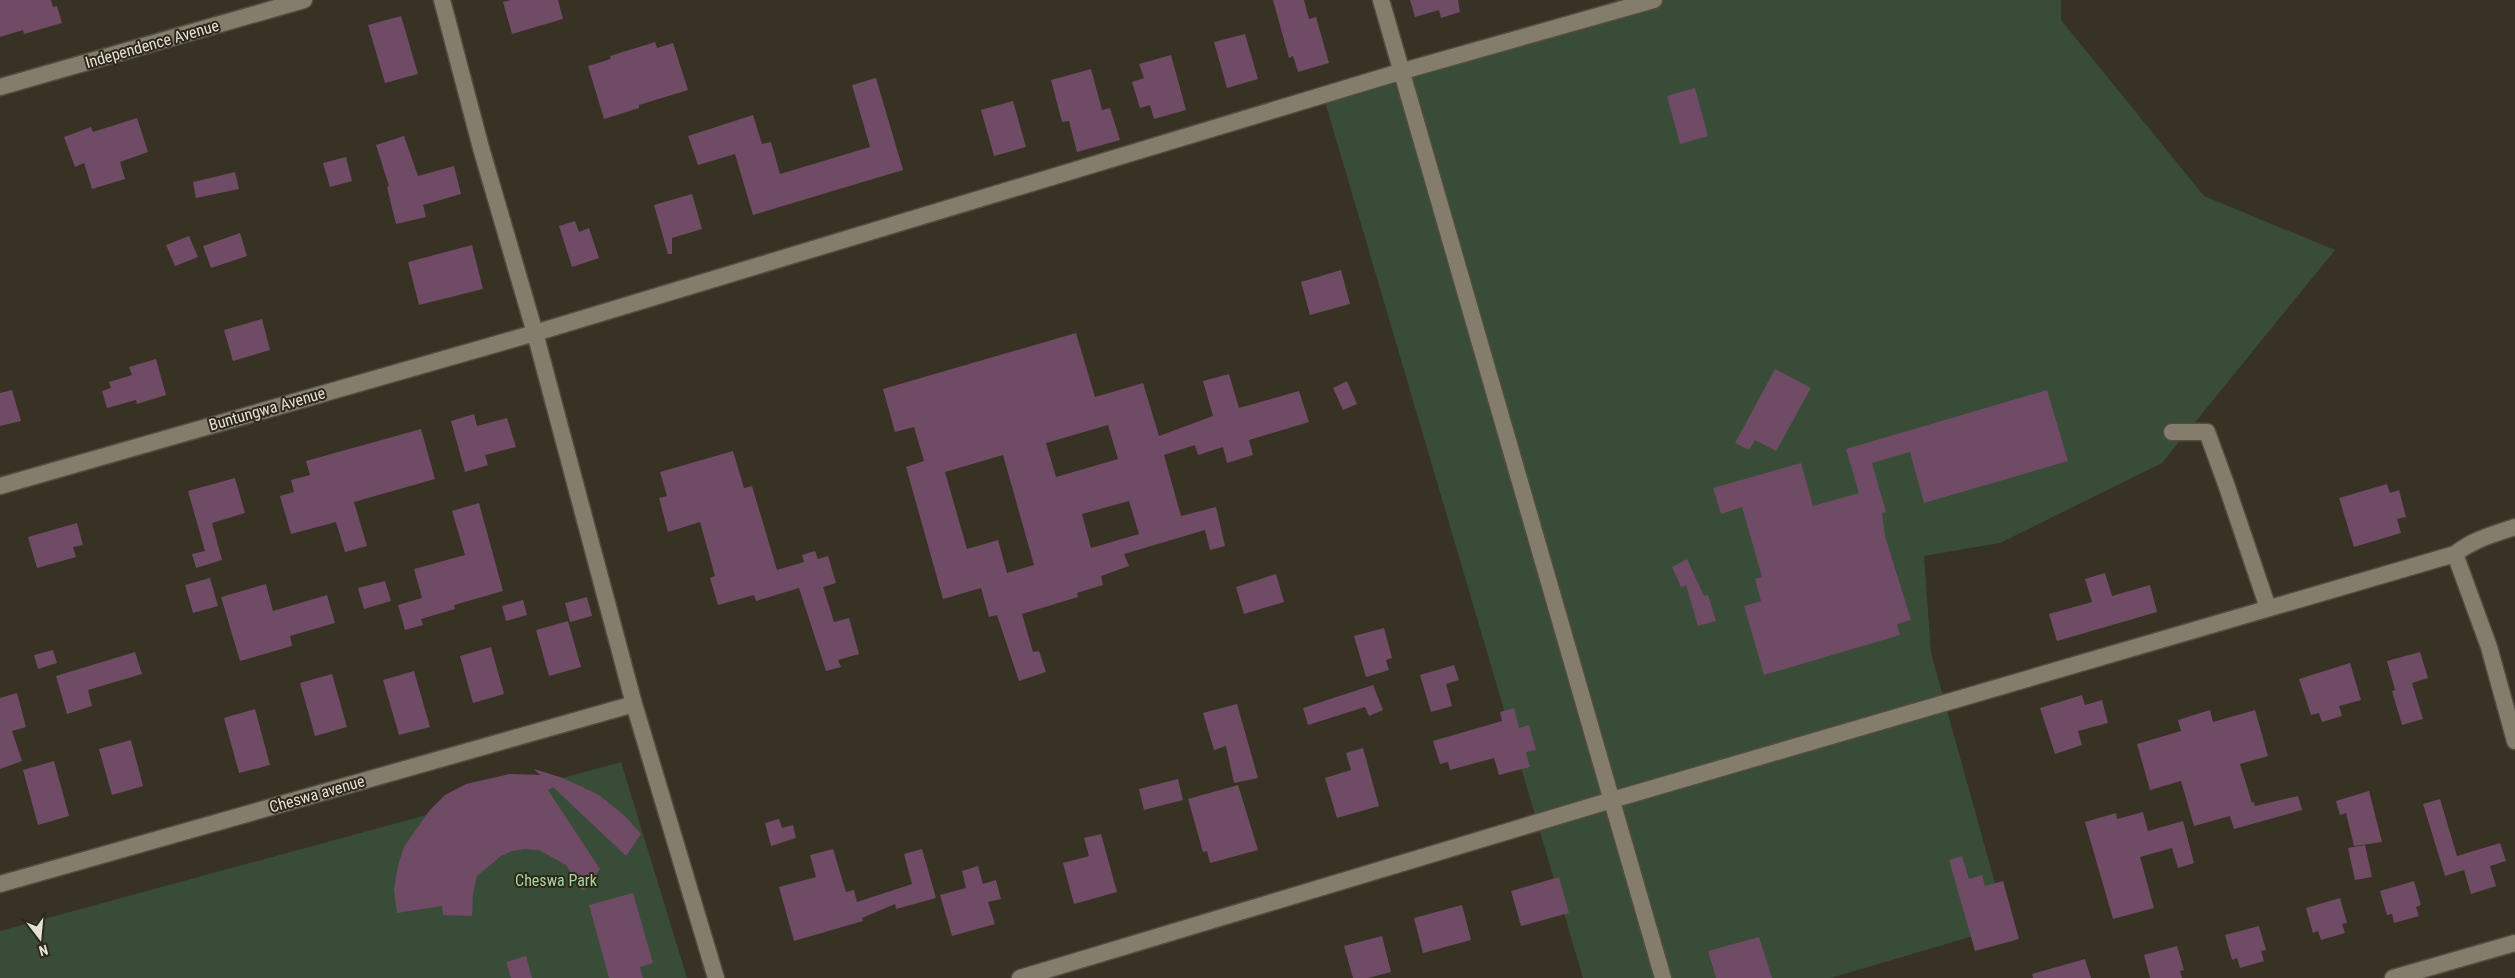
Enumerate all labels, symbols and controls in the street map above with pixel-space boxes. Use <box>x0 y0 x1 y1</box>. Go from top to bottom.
street label: Independence Avenue <box>83 16 221 72</box>
street label: Buntungwa Avenue <box>207 383 327 435</box>
street label: Cheswa avenue <box>267 771 367 817</box>
park label: Cheswa Park <box>515 871 598 890</box>
north arrow <box>15 913 65 963</box>
text: N <box>37 942 50 959</box>

